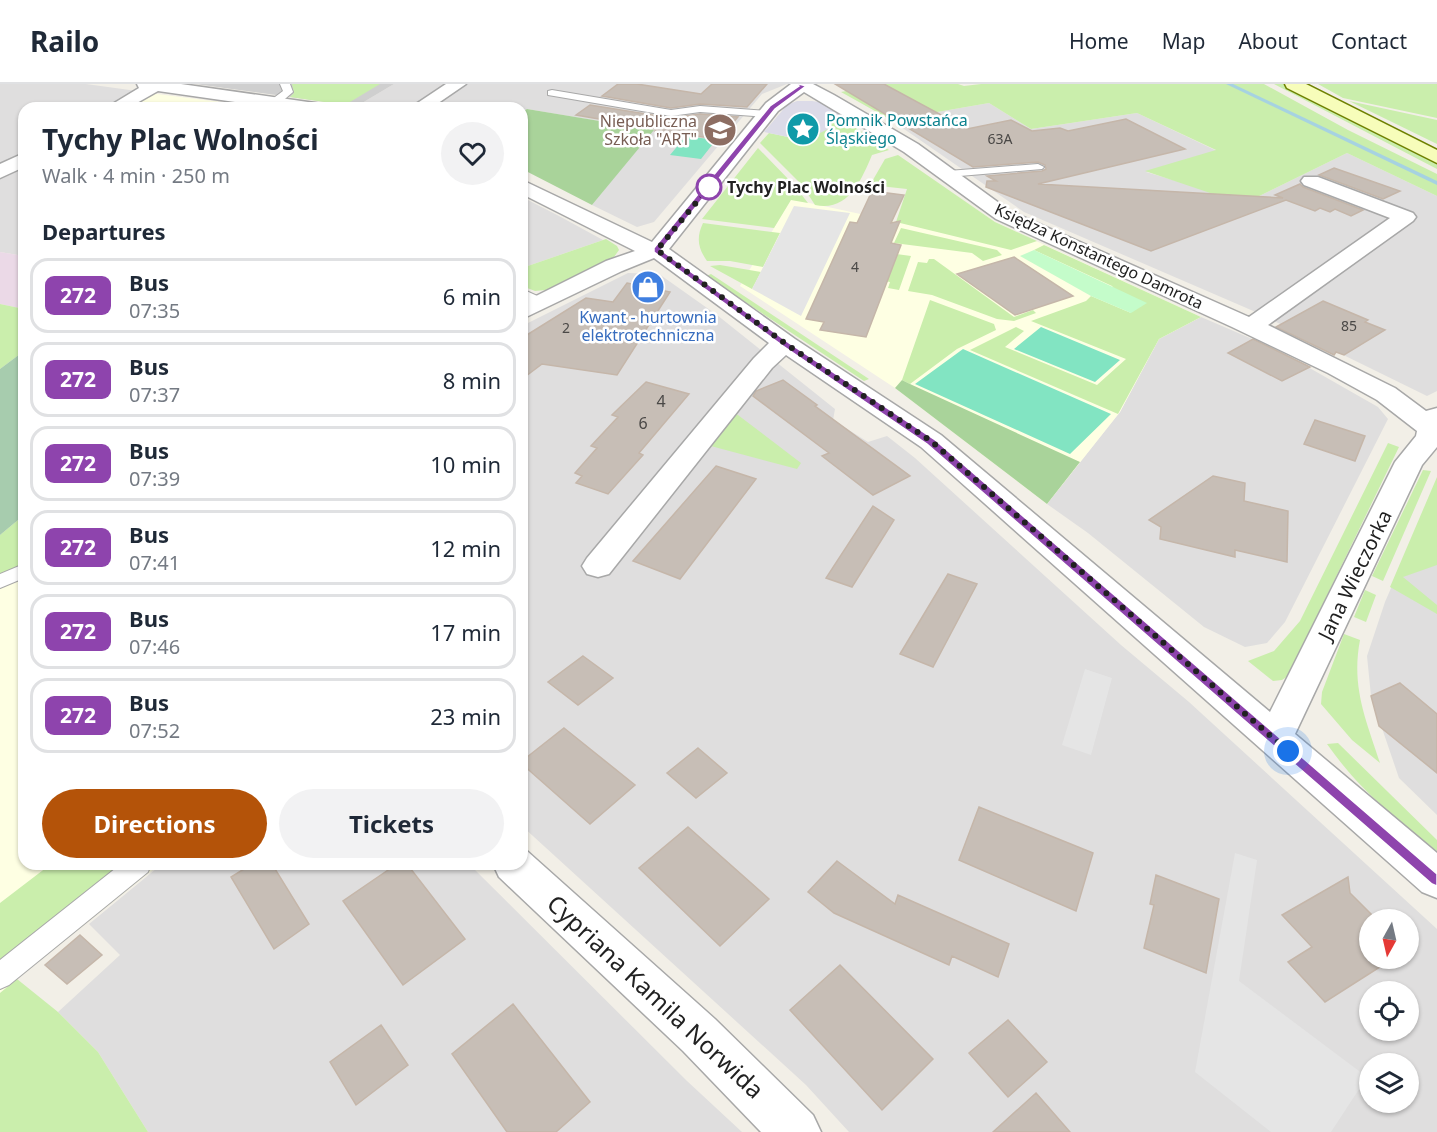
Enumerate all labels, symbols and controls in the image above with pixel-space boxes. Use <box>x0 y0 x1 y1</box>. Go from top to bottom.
text: Railo <box>30 22 99 60</box>
text: Home <box>1069 27 1129 55</box>
text: Map <box>1162 27 1205 55</box>
text: About <box>1238 27 1298 55</box>
text: Contact <box>1331 27 1407 55</box>
place label: Pomnik Powstańca Śląskiego <box>826 109 968 149</box>
place label: Niepubliczna Szkoła "ART" <box>600 110 697 150</box>
place icon: Pomnik Powstańca Śląskiego <box>785 111 821 147</box>
school or university icon: Niepubliczna Szkoła "ART" <box>702 112 738 148</box>
text: Tychy Plac Wolności <box>42 120 319 158</box>
button: heart <box>441 122 504 185</box>
house number: 63A <box>988 129 1013 148</box>
text: Walk · 4 min · 250 m <box>42 162 230 189</box>
marker: Tychy Plac Wolności <box>696 174 722 200</box>
place label: Tychy Plac Wolności <box>727 176 885 198</box>
street label: Księdza Konstantego Damrota <box>991 198 1207 314</box>
text: Departures <box>42 216 166 246</box>
house number: 4 <box>851 257 859 276</box>
text: Bus <box>129 267 169 297</box>
shop icon: Kwant - hurtownia elektrotechniczna <box>630 269 666 305</box>
text: 272 <box>60 281 96 309</box>
text: 6 min <box>443 281 501 311</box>
text: 07:35 <box>129 297 180 324</box>
place label: Kwant - hurtownia elektrotechniczna <box>579 306 717 346</box>
house number: 85 <box>1341 316 1357 335</box>
house number: 2 <box>562 318 570 337</box>
text: Bus <box>129 351 169 381</box>
text: 272 <box>60 365 96 393</box>
text: 8 min <box>443 365 501 395</box>
text: 07:37 <box>129 381 180 408</box>
house number: 4 <box>656 390 666 412</box>
house number: 6 <box>638 412 648 434</box>
text: Bus <box>129 435 169 465</box>
text: 272 <box>60 449 96 477</box>
text: 10 min <box>430 449 501 479</box>
text: 07:39 <box>129 465 180 492</box>
street label: Jana Wieczorka <box>1310 505 1398 646</box>
text: Bus <box>129 519 169 549</box>
text: 272 <box>60 533 96 561</box>
text: 12 min <box>430 533 501 563</box>
text: 07:41 <box>129 549 180 576</box>
text: Bus <box>129 603 169 633</box>
text: 272 <box>60 617 96 645</box>
text: 17 min <box>430 617 501 647</box>
text: 07:46 <box>129 633 180 660</box>
text: Bus <box>129 687 169 717</box>
text: 272 <box>60 701 96 729</box>
text: 23 min <box>430 701 501 731</box>
text: 07:52 <box>129 717 180 744</box>
your location <box>1273 736 1303 766</box>
button: Directions <box>42 789 267 858</box>
button: Tickets <box>279 789 504 858</box>
street label: Cypriana Kamila Norwida <box>541 887 772 1105</box>
north arrow <box>1359 909 1419 969</box>
map controls <box>1359 909 1419 1113</box>
button: locate <box>1359 981 1419 1041</box>
button: layers <box>1359 1053 1419 1113</box>

